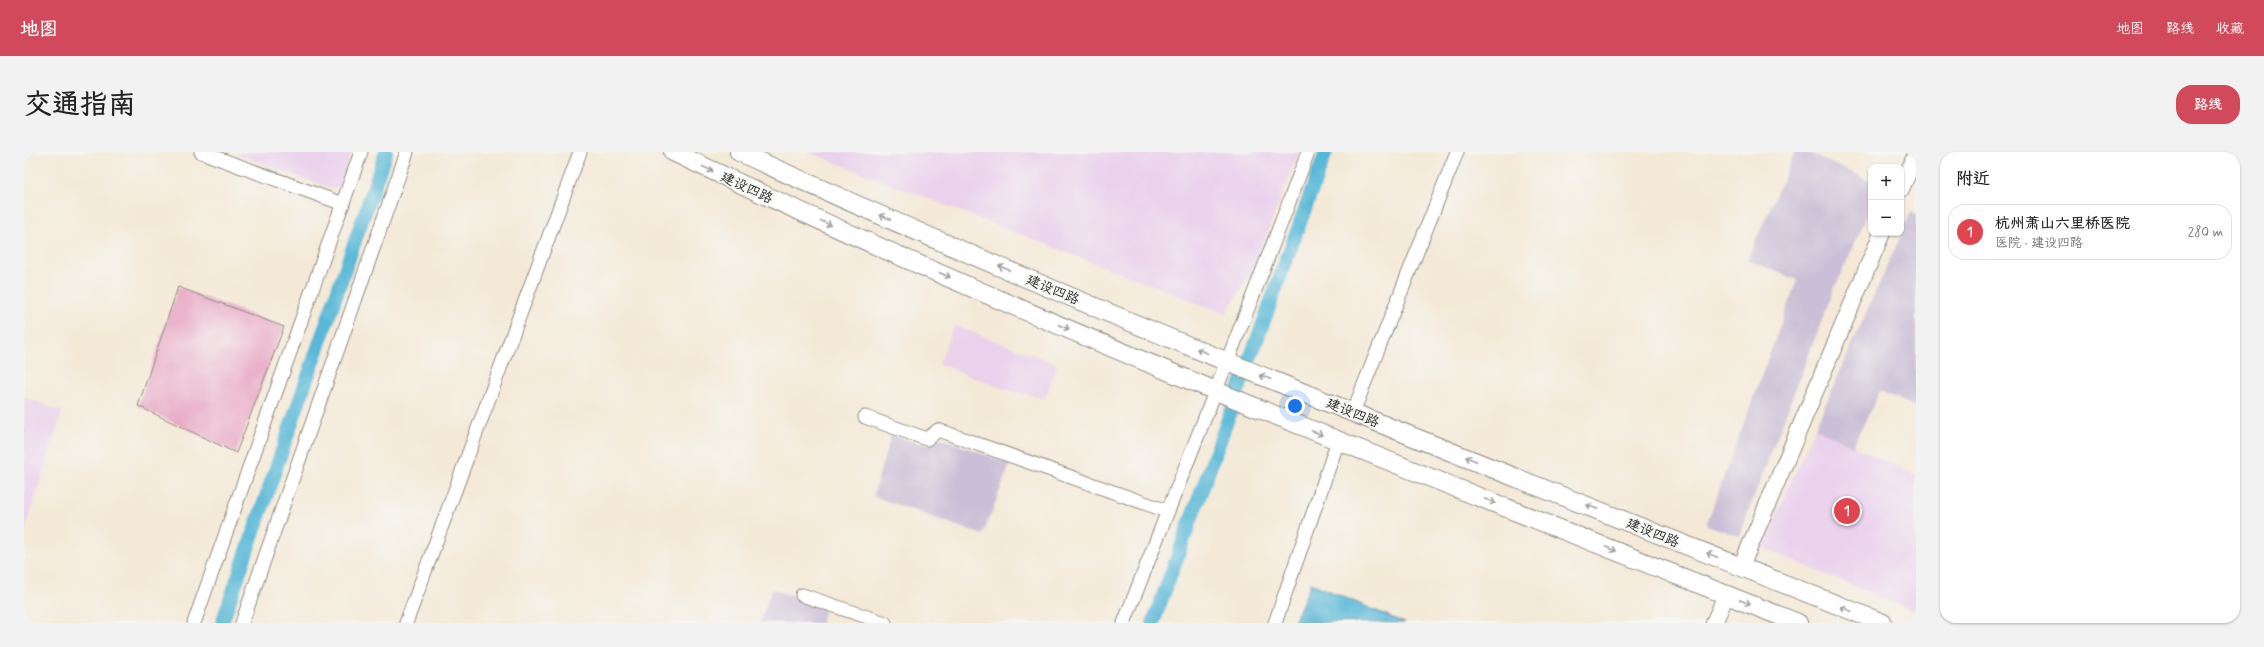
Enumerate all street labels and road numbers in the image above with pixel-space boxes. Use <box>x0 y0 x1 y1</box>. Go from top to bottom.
street label: 建设四路 <box>717 168 776 208</box>
street label: 建设四路 <box>1023 271 1082 309</box>
street label: 建设四路 <box>1323 394 1382 432</box>
street label: 建设四路 <box>1623 514 1682 552</box>

